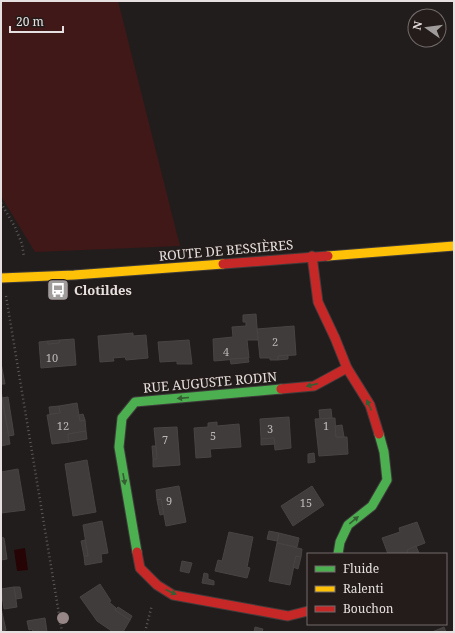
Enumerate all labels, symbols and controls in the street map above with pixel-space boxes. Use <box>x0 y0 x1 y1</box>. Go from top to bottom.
scale bar <box>10 8 63 34</box>
north arrow <box>407 8 447 48</box>
text: 20 m <box>16 13 44 30</box>
text: N <box>408 19 425 31</box>
street label: ROUTE DE BESSIÈRES <box>158 235 294 265</box>
bus stop icon: Clotildes <box>45 277 71 303</box>
place label: Clotildes <box>74 281 132 299</box>
house number: 2 <box>272 334 278 349</box>
house number: 4 <box>223 344 229 359</box>
house number: 10 <box>46 350 58 365</box>
street label: RUE AUGUSTE RODIN <box>142 367 278 397</box>
one-way arrow <box>305 382 317 388</box>
one-way arrow <box>177 395 189 401</box>
one-way arrow <box>366 400 372 411</box>
house number: 12 <box>57 418 69 433</box>
house number: 1 <box>323 418 329 433</box>
house number: 3 <box>267 421 273 436</box>
house number: 5 <box>210 428 216 443</box>
house number: 7 <box>162 432 168 447</box>
one-way arrow <box>121 473 127 485</box>
house number: 9 <box>166 493 172 508</box>
house number: 15 <box>300 495 312 510</box>
one-way arrow <box>349 516 360 524</box>
legend <box>307 553 447 625</box>
text: Fluide <box>343 560 379 577</box>
text: Ralenti <box>343 580 384 597</box>
one-way arrow <box>165 589 177 595</box>
text: Bouchon <box>343 600 394 617</box>

